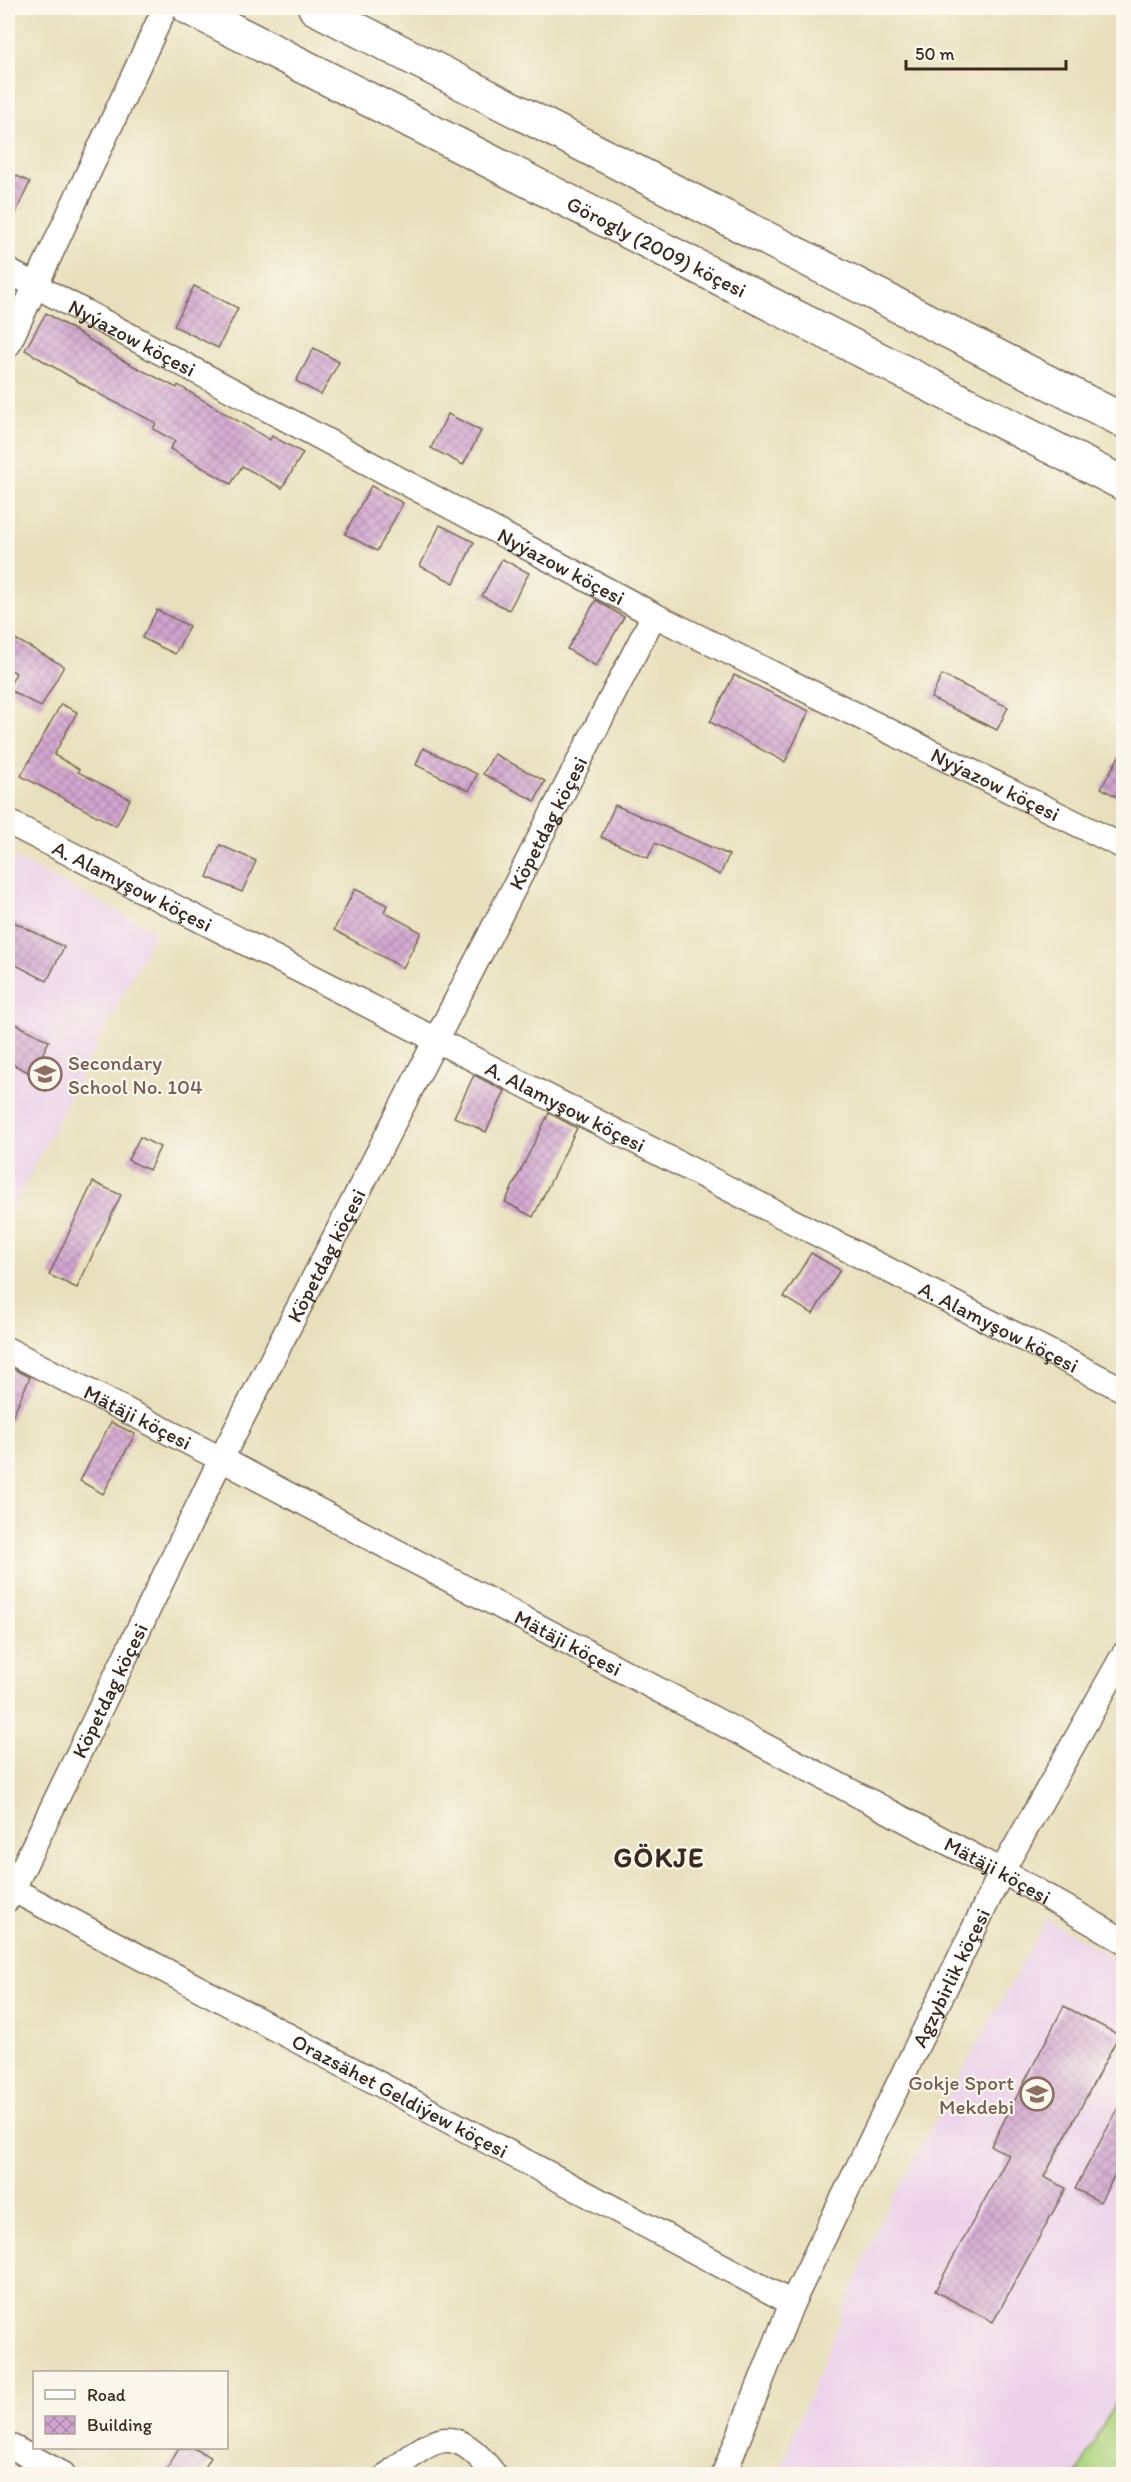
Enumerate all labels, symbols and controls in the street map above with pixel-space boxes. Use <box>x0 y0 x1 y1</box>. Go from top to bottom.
scale bar <box>906 33 1066 71</box>
text: 50 m <box>915 43 955 65</box>
street label: Görogly (2009) köçesi <box>563 190 751 302</box>
street label: Nyýazow köçesi <box>65 293 200 381</box>
street label: Nyýazow köçesi <box>494 522 629 610</box>
street label: Nyýazow köçesi <box>927 741 1064 826</box>
street label: Köpetdag köçesi <box>503 752 592 894</box>
street label: A. Alamyşow köçesi <box>49 834 217 937</box>
place label: Secondary School No. 104 <box>68 1050 203 1099</box>
street label: A. Alamyşow köçesi <box>482 1055 650 1157</box>
school or university icon: Secondary School No. 104 <box>27 1056 63 1092</box>
street label: Köpetdag köçesi <box>281 1184 370 1326</box>
street label: A. Alamyşow köçesi <box>915 1275 1083 1377</box>
street label: Mätäji köçesi <box>80 1379 196 1454</box>
street label: Mätäji köçesi <box>510 1604 626 1681</box>
street label: Köpetdag köçesi <box>66 1619 152 1762</box>
street label: Mätäji köçesi <box>940 1830 1056 1909</box>
district label: GÖKJE <box>613 1841 705 1874</box>
street label: Agzybirlik köçesi <box>906 1904 995 2051</box>
street label: Orazsähet Geldiýew köçesi <box>288 2028 513 2163</box>
place label: Gokje Sport Mekdebi <box>908 2070 1014 2119</box>
school or university icon: Gokje Sport Mekdebi <box>1019 2076 1055 2112</box>
legend <box>33 2371 228 2449</box>
text: Road <box>87 2384 126 2406</box>
text: Building <box>87 2414 153 2436</box>

